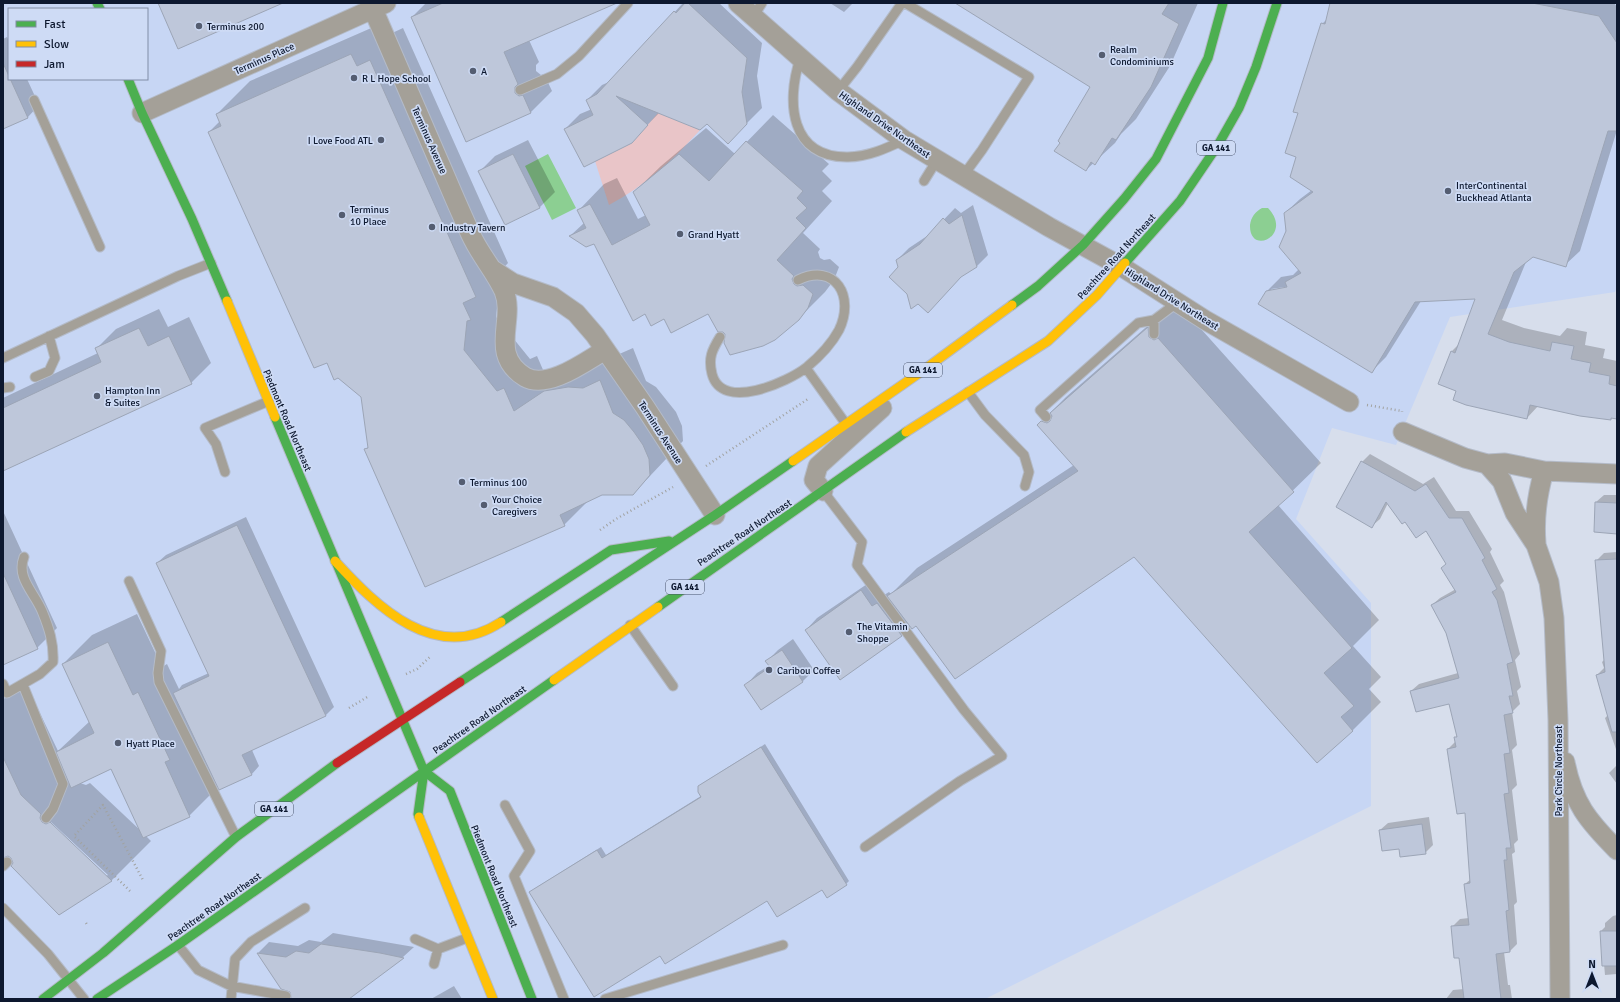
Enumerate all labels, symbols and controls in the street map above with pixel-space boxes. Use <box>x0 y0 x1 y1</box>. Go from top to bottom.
legend <box>8 8 148 80</box>
text: Fast <box>44 17 65 32</box>
marker: Terminus 200 <box>194 21 204 31</box>
place label: Terminus 200 <box>207 21 264 33</box>
text: Slow <box>44 37 69 52</box>
street label: Terminus Place <box>233 40 296 77</box>
place label: Realm Condominiums <box>1110 44 1174 68</box>
marker: Realm Condominiums <box>1097 50 1107 60</box>
text: Jam <box>44 57 65 72</box>
marker: A <box>468 66 478 76</box>
place label: A <box>481 66 487 78</box>
marker: R L Hope School <box>349 73 359 83</box>
place label: R L Hope School <box>362 73 431 85</box>
street label: Highland Drive Northeast <box>837 89 933 161</box>
street label: Terminus Avenue <box>409 105 449 176</box>
place label: I Love Food ATL <box>308 135 373 147</box>
marker: I Love Food ATL <box>376 135 386 145</box>
road number: GA 141 <box>1197 141 1235 155</box>
place label: InterContinental Buckhead Atlanta <box>1456 180 1532 204</box>
marker: InterContinental Buckhead Atlanta <box>1443 186 1453 196</box>
place label: Terminus 10 Place <box>350 204 389 228</box>
marker: Terminus 10 Place <box>337 210 347 220</box>
street label: Peachtree Road Northeast <box>1075 211 1159 302</box>
marker: Industry Tavern <box>427 222 437 232</box>
place label: Industry Tavern <box>440 222 506 234</box>
marker: Grand Hyatt <box>675 229 685 239</box>
place label: Grand Hyatt <box>688 229 740 241</box>
street label: Highland Drive Northeast <box>1122 265 1221 333</box>
road number: GA 141 <box>904 363 942 377</box>
street label: Piedmont Road Northeast <box>260 368 314 474</box>
place label: Hampton Inn & Suites <box>105 385 160 409</box>
marker: Hampton Inn & Suites <box>92 391 102 401</box>
street label: Terminus Avenue <box>635 399 685 466</box>
marker: Terminus 100 <box>457 477 467 487</box>
place label: Terminus 100 <box>470 477 527 489</box>
place label: Your Choice Caregivers <box>492 494 542 518</box>
street label: Peachtree Road Northeast <box>695 496 794 569</box>
marker: Your Choice Caregivers <box>479 500 489 510</box>
road number: GA 141 <box>666 580 704 594</box>
place label: The Vitamin Shoppe <box>857 621 908 645</box>
marker: The Vitamin Shoppe <box>844 627 854 637</box>
marker: Caribou Coffee <box>764 665 774 675</box>
place label: Caribou Coffee <box>777 665 840 677</box>
street label: Peachtree Road Northeast <box>431 683 529 757</box>
street label: Park Circle Northeast <box>1553 725 1565 817</box>
marker: Hyatt Place <box>113 738 123 748</box>
place label: Hyatt Place <box>126 738 175 750</box>
road number: GA 141 <box>255 802 293 816</box>
street label: Piedmont Road Northeast <box>468 823 520 930</box>
street label: Peachtree Road Northeast <box>166 870 264 944</box>
north arrow <box>1572 954 1612 994</box>
text: N <box>1588 958 1596 971</box>

